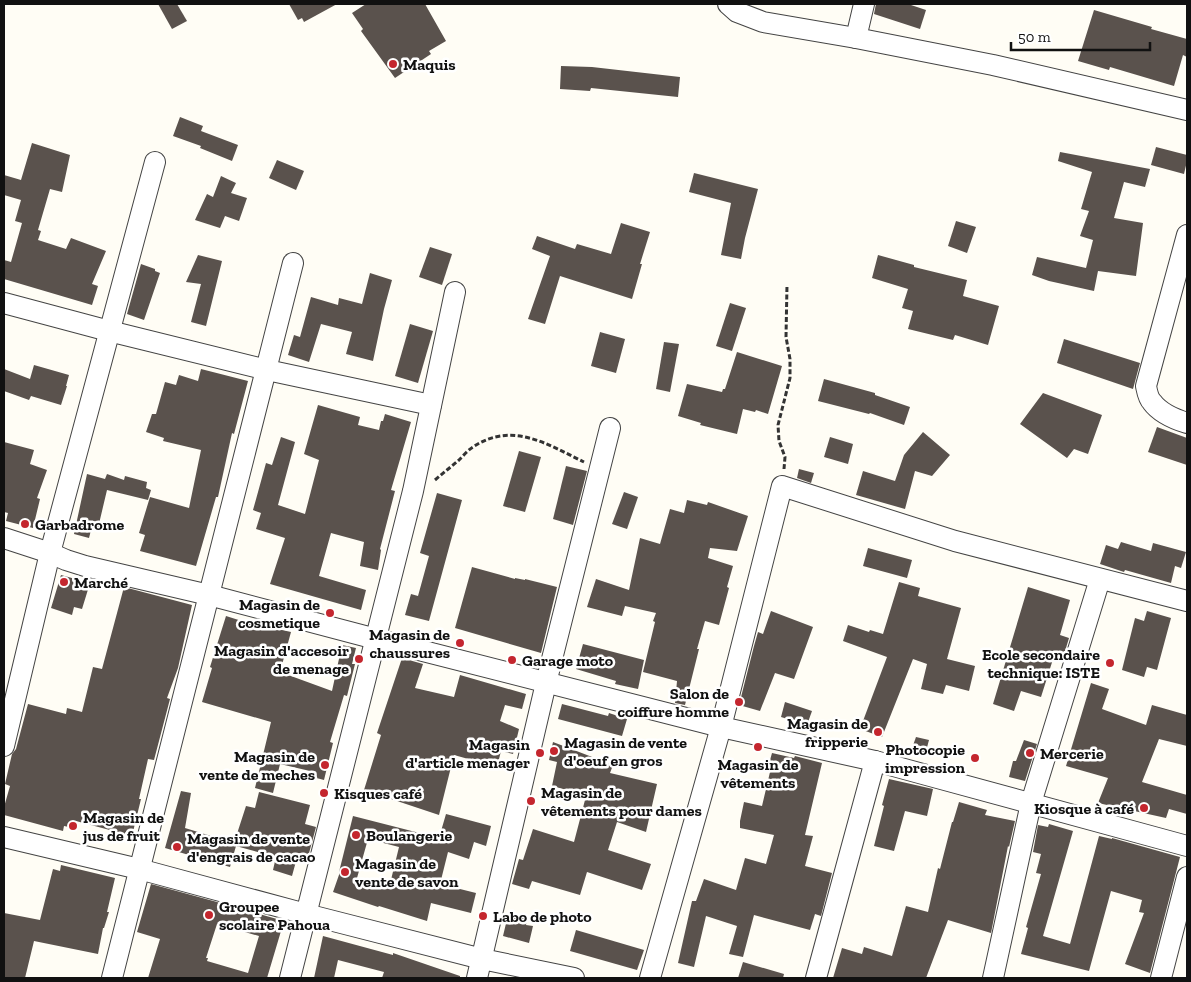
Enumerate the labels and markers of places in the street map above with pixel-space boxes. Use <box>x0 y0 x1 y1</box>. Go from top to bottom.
place label: Maquis <box>403 55 456 74</box>
marker: Maquis <box>387 58 399 70</box>
place label: Garbadrome <box>35 515 125 534</box>
marker: Garbadrome <box>19 518 31 530</box>
place label: Marché <box>74 573 128 592</box>
marker: Marché <box>58 576 70 588</box>
place label: Magasin de cosmetique <box>238 595 320 632</box>
marker: Magasin de cosmetique <box>324 607 336 619</box>
place label: Magasin de chaussures <box>369 625 450 662</box>
marker: Magasin de chaussures <box>454 637 466 649</box>
place label: Magasin d'accesoir de menage <box>214 641 349 678</box>
place label: Ecole secondaire technique: ISTE <box>982 645 1100 682</box>
place label: Garage moto <box>522 651 614 670</box>
marker: Magasin d'accesoir de menage <box>353 653 365 665</box>
marker: Garage moto <box>506 654 518 666</box>
marker: Ecole secondaire technique: ISTE <box>1104 657 1116 669</box>
place label: Salon de coiffure homme <box>617 684 729 721</box>
marker: Salon de coiffure homme <box>733 696 745 708</box>
place label: Magasin de fripperie <box>787 714 868 751</box>
marker: Magasin de fripperie <box>872 726 884 738</box>
place label: Magasin de vente d'oeuf en gros <box>564 733 687 770</box>
place label: Magasin d'article menager <box>405 735 531 772</box>
place label: Photocopie impression <box>885 740 965 777</box>
marker: Magasin de vêtements <box>752 741 764 753</box>
place label: Mercerie <box>1040 744 1104 763</box>
marker: Magasin de vente d'oeuf en gros <box>548 745 560 757</box>
place label: Magasin de vente de meches <box>199 747 315 784</box>
marker: Magasin d'article menager <box>534 747 546 759</box>
marker: Mercerie <box>1024 747 1036 759</box>
marker: Photocopie impression <box>969 752 981 764</box>
place label: Magasin de vêtements <box>717 755 799 792</box>
marker: Magasin de vente de meches <box>319 759 331 771</box>
place label: Magasin de vêtements pour dames <box>541 783 702 820</box>
place label: Kisques café <box>334 784 422 803</box>
marker: Kisques café <box>318 787 330 799</box>
marker: Magasin de vêtements pour dames <box>525 795 537 807</box>
place label: Kiosque à café <box>1034 799 1134 818</box>
marker: Kiosque à café <box>1138 802 1150 814</box>
place label: Magasin de jus de fruit <box>82 808 164 845</box>
marker: Magasin de jus de fruit <box>67 820 79 832</box>
place label: Boulangerie <box>366 826 452 845</box>
place label: Magasin de vente d'engrais de cacao <box>187 829 316 866</box>
marker: Boulangerie <box>350 829 362 841</box>
marker: Magasin de vente d'engrais de cacao <box>171 841 183 853</box>
place label: Magasin de vente de savon <box>355 854 459 891</box>
marker: Magasin de vente de savon <box>339 866 351 878</box>
place label: Groupee scolaire Pahoua <box>219 897 330 934</box>
place label: Labo de photo <box>493 907 592 926</box>
marker: Groupee scolaire Pahoua <box>203 909 215 921</box>
marker: Labo de photo <box>477 910 489 922</box>

